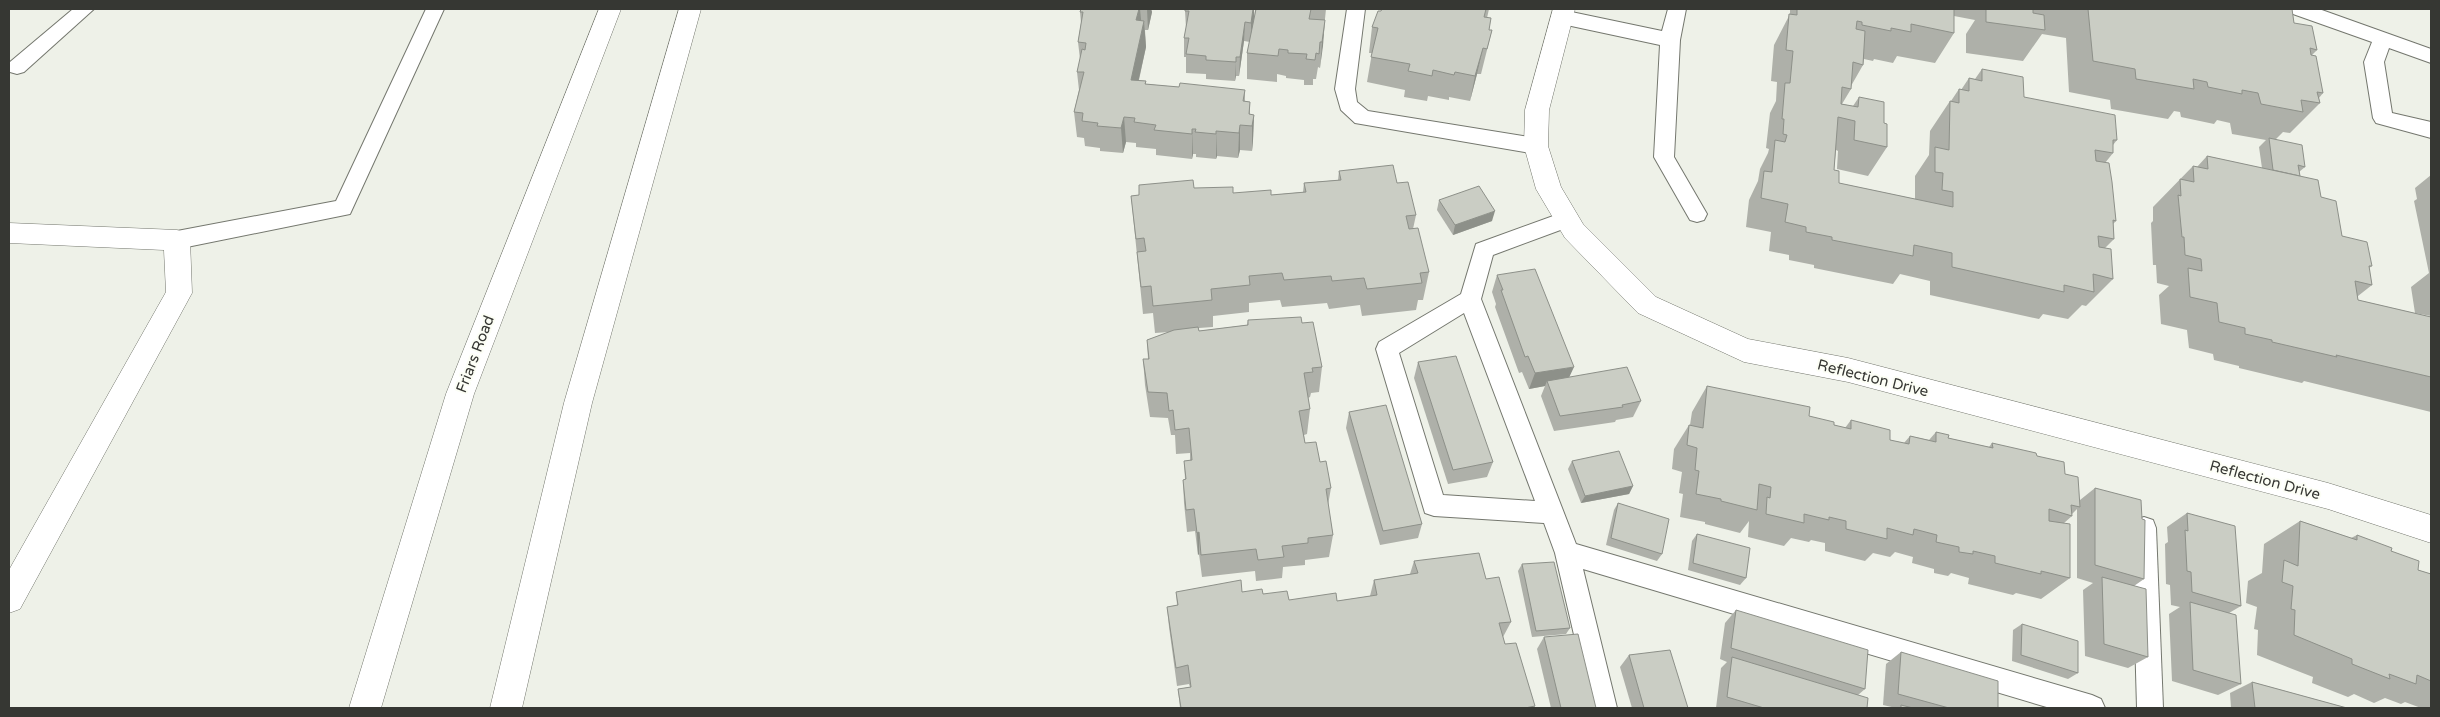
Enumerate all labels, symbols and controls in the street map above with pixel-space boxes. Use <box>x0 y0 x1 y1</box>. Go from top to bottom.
street label: Friars Road <box>452 313 498 395</box>
street label: Reflection Drive <box>1816 356 1930 400</box>
street label: Reflection Drive <box>2208 457 2322 503</box>

